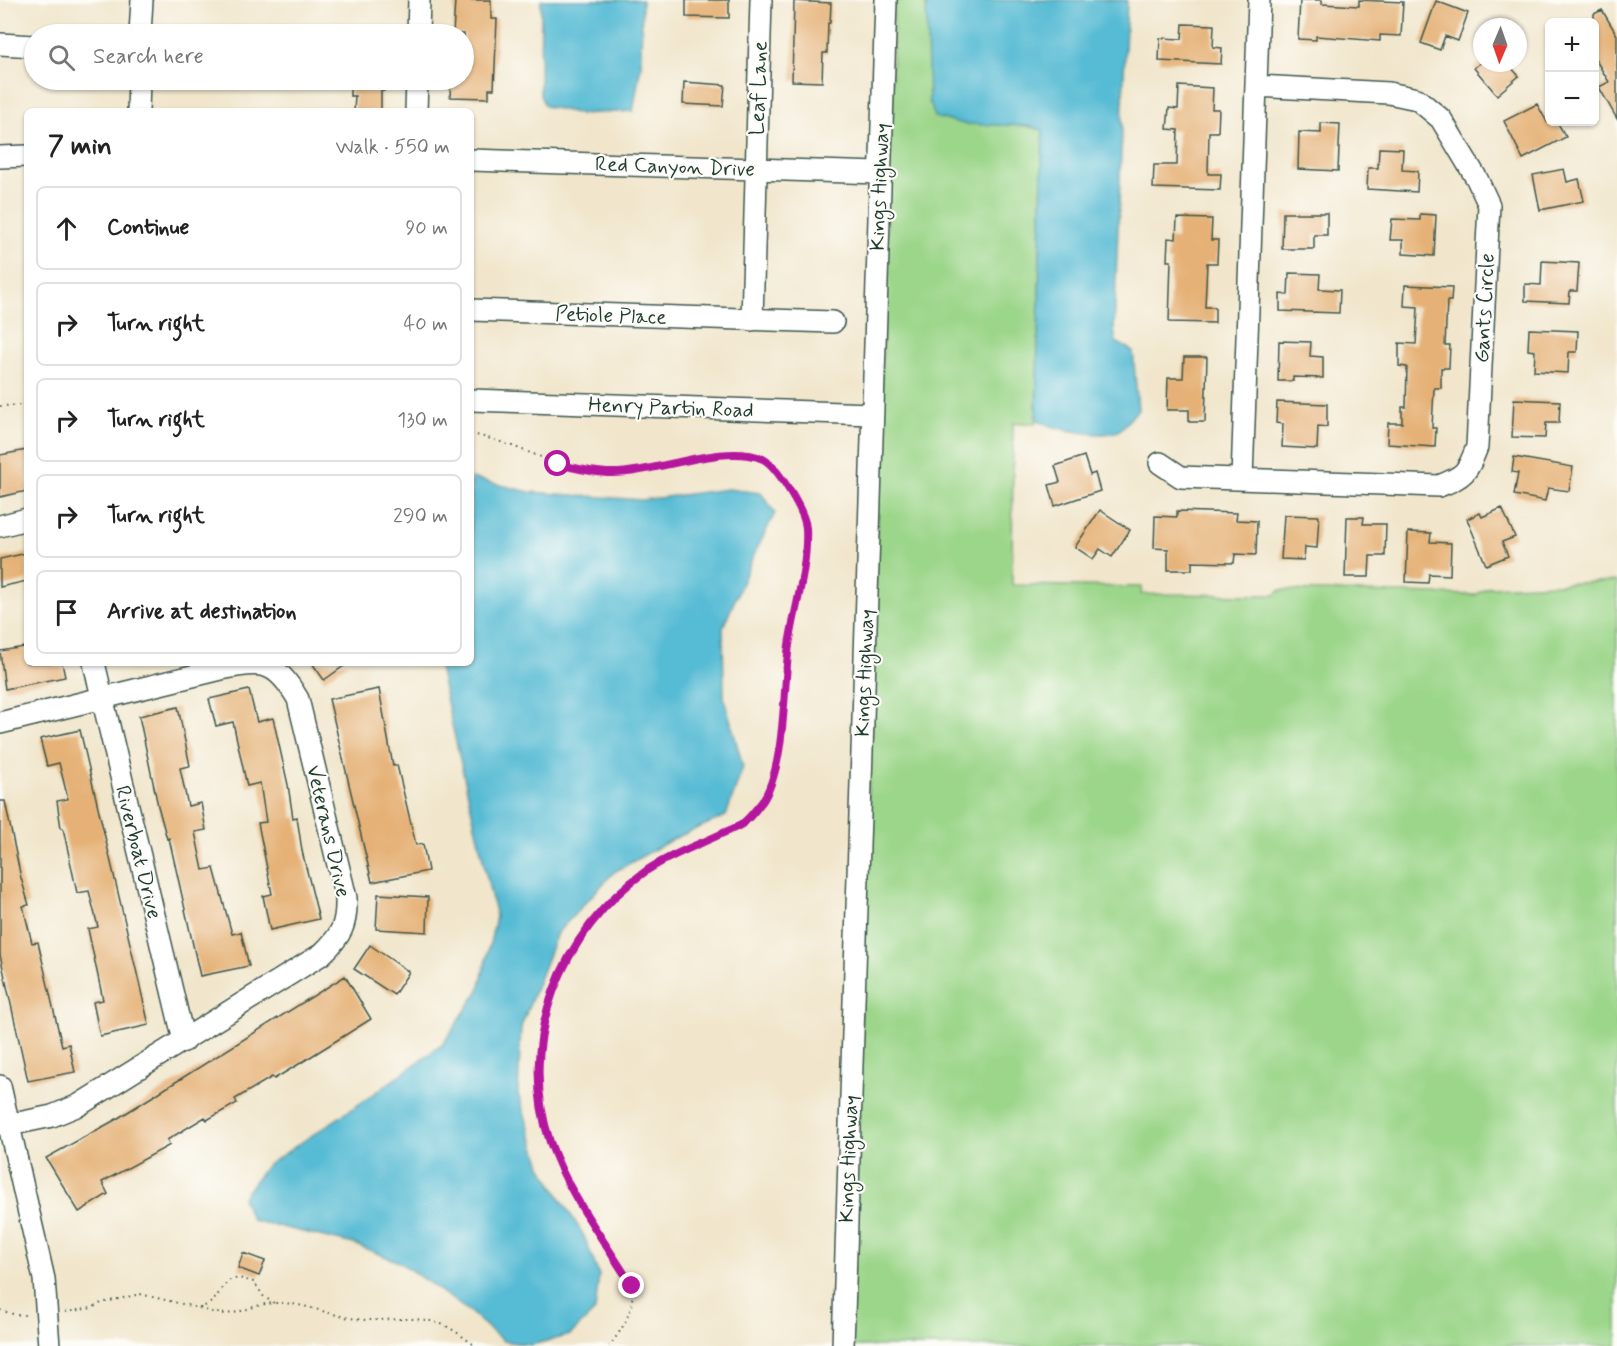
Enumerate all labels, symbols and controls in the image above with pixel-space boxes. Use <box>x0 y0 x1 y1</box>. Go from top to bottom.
north arrow <box>1473 18 1527 72</box>
map controls <box>1545 18 1599 126</box>
button: + <box>1545 18 1599 72</box>
search box <box>24 24 474 90</box>
street label: Leaf Lane <box>743 40 775 136</box>
icon: search <box>45 41 78 74</box>
text: Search here <box>93 43 204 71</box>
button: − <box>1545 72 1599 126</box>
street label: Kings Highway <box>864 123 897 251</box>
text: 7 min <box>48 130 112 164</box>
text: Walk · 550 m <box>335 134 450 161</box>
street label: Red Canyon Drive <box>594 150 755 184</box>
icon: ahead <box>50 212 83 245</box>
text: Continue <box>107 214 189 242</box>
text: 90 m <box>405 215 448 242</box>
street label: Gants Circle <box>1468 252 1502 364</box>
street label: Petiole Place <box>555 300 667 332</box>
icon: right <box>50 308 83 341</box>
text: Turn right <box>107 310 205 338</box>
text: 40 m <box>404 311 448 338</box>
street label: Henry Partin Road <box>588 391 754 425</box>
icon: right <box>50 404 83 437</box>
text: Turn right <box>107 406 205 434</box>
text: 130 m <box>397 407 448 434</box>
route start <box>544 450 570 476</box>
icon: right <box>50 500 83 533</box>
text: Turn right <box>107 502 205 530</box>
text: 290 m <box>393 503 448 530</box>
icon: arrive <box>50 596 83 629</box>
text: Arrive at destination <box>107 598 297 626</box>
street label: Kings Highway <box>849 609 882 737</box>
street label: Veterans Drive <box>299 762 357 900</box>
street label: Riverboat Drive <box>108 783 168 922</box>
street label: Kings Highway <box>833 1095 866 1223</box>
route end <box>618 1272 644 1298</box>

